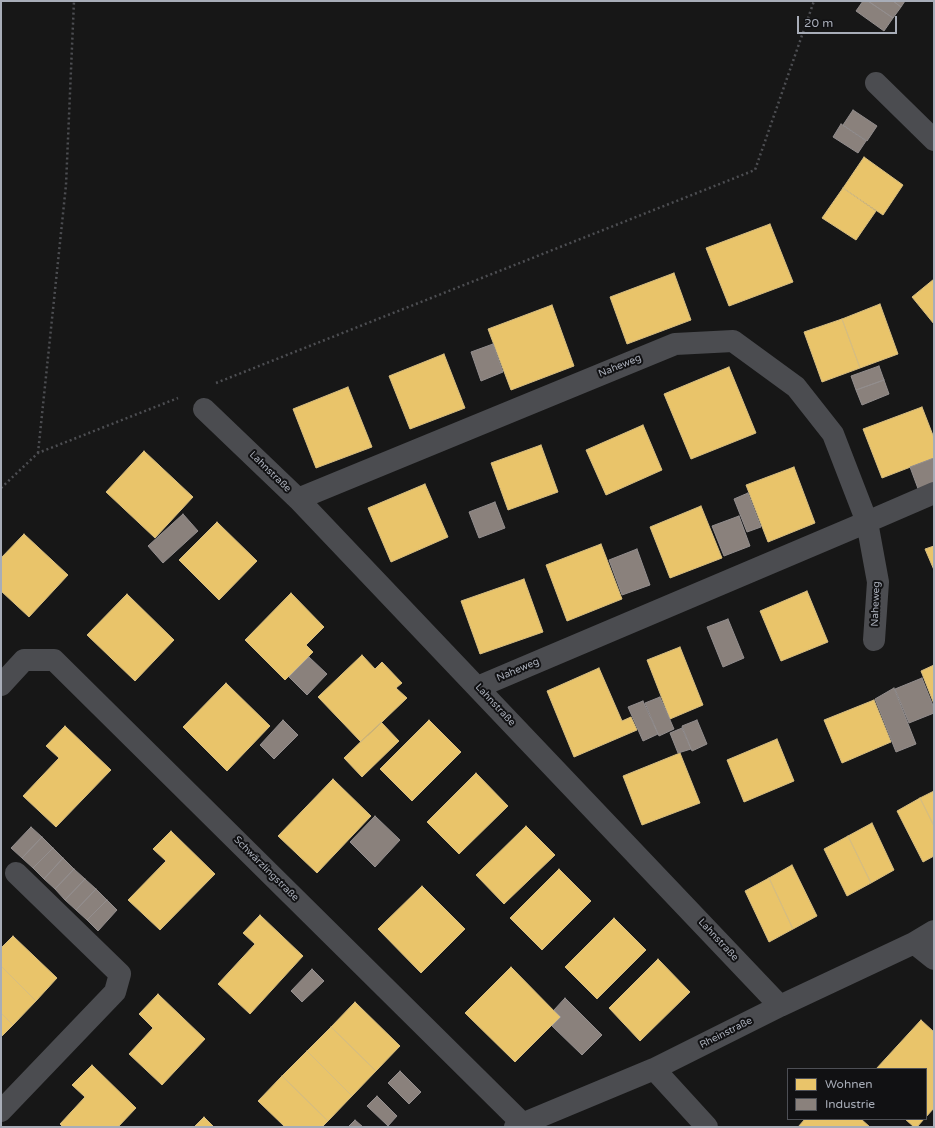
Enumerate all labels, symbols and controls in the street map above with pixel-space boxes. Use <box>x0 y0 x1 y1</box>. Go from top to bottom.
scale bar <box>799 8 899 34</box>
text: 20 m <box>804 16 833 30</box>
street label: Naheweg <box>597 352 643 380</box>
street label: Lahnstraße <box>247 449 293 495</box>
street label: Naheweg <box>869 581 883 627</box>
street label: Naheweg <box>495 656 541 684</box>
street label: Lahnstraße <box>472 681 518 729</box>
street label: Schwärzlingstraße <box>231 834 301 904</box>
street label: Lahnstraße <box>695 916 741 964</box>
street label: Rheinstraße <box>698 1015 754 1051</box>
legend <box>787 1068 927 1120</box>
text: Wohnen <box>825 1077 873 1091</box>
text: Industrie <box>825 1097 875 1111</box>

